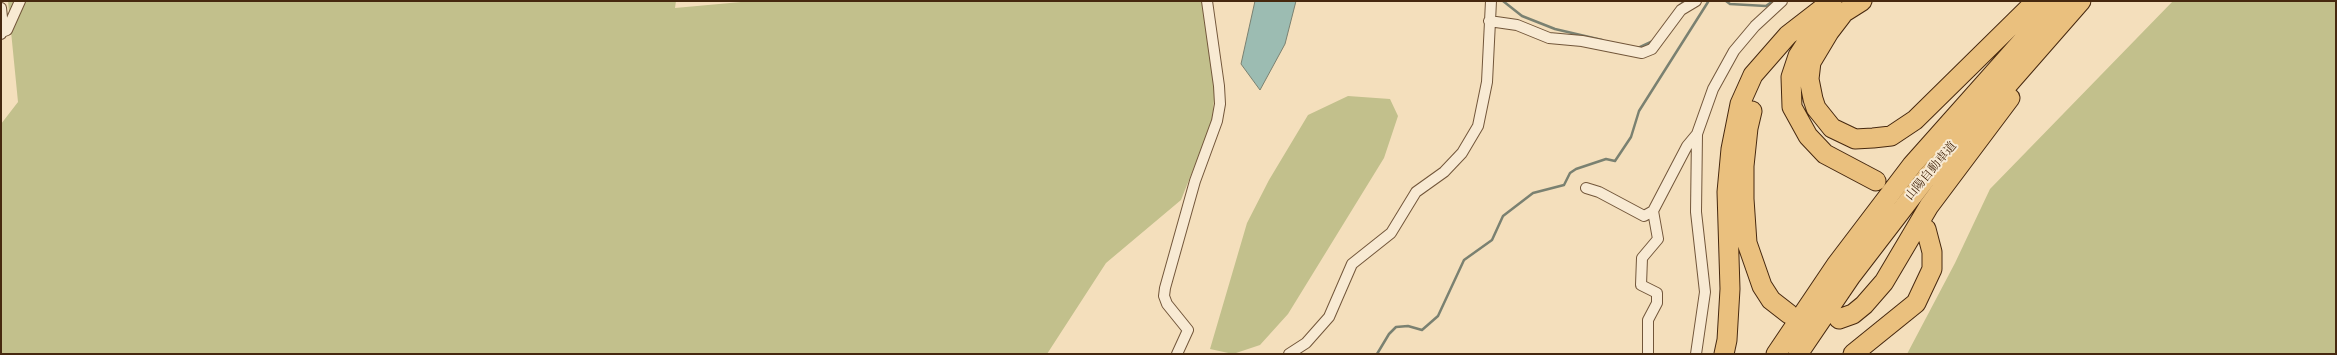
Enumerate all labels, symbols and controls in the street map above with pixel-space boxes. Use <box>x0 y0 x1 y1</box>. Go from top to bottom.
street label: 山陽自動車道 <box>1903 140 1961 204</box>

